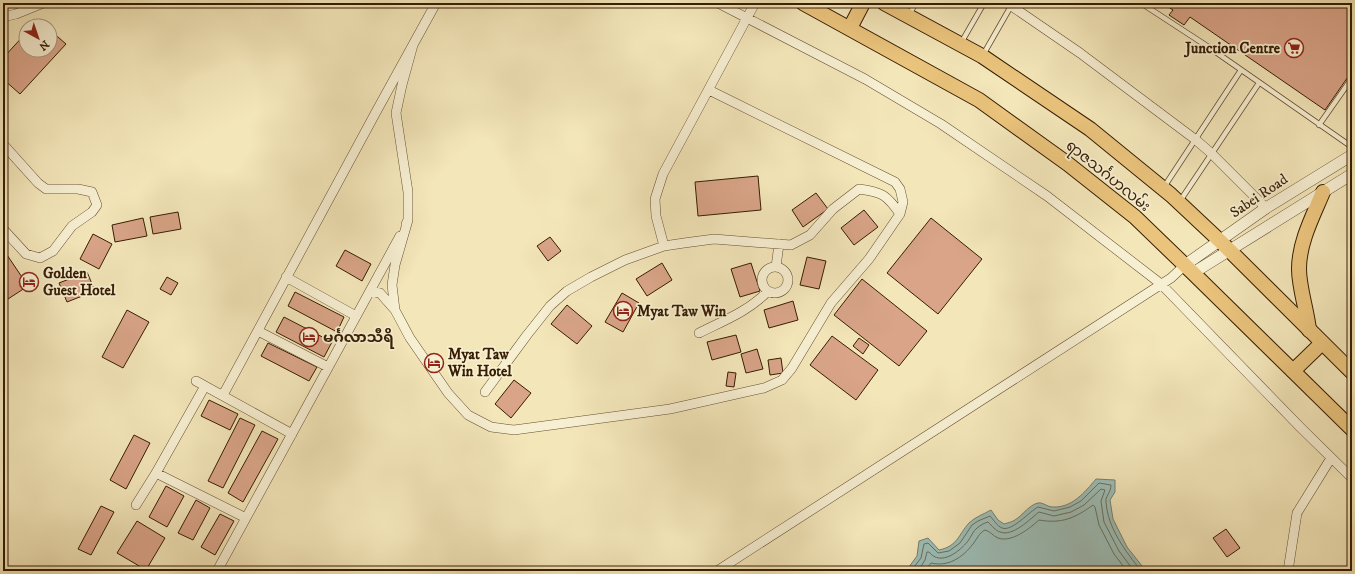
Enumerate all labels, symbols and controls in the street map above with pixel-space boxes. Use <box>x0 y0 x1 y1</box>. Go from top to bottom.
north arrow <box>18 18 58 58</box>
text: N <box>36 37 52 53</box>
supermarket icon: Junction Centre <box>1283 37 1305 59</box>
place label: Junction Centre <box>1183 39 1281 58</box>
street label: ရာဇသင်္ဂဟလမ်း <box>1061 135 1155 217</box>
street label: Sabei Road <box>1226 169 1292 222</box>
place label: Golden Guest Hotel <box>43 264 116 300</box>
hotel icon: Golden Guest Hotel <box>18 271 40 293</box>
hotel icon: Myat Taw Win <box>612 300 634 322</box>
place label: Myat Taw Win <box>637 302 727 321</box>
hotel icon: မင်္ဂလာသီရိ <box>298 326 320 348</box>
place label: မင်္ဂလာသီရိ <box>323 327 394 349</box>
place label: Myat Taw Win Hotel <box>447 345 512 381</box>
hotel icon: Myat Taw Win Hotel <box>423 352 445 374</box>

